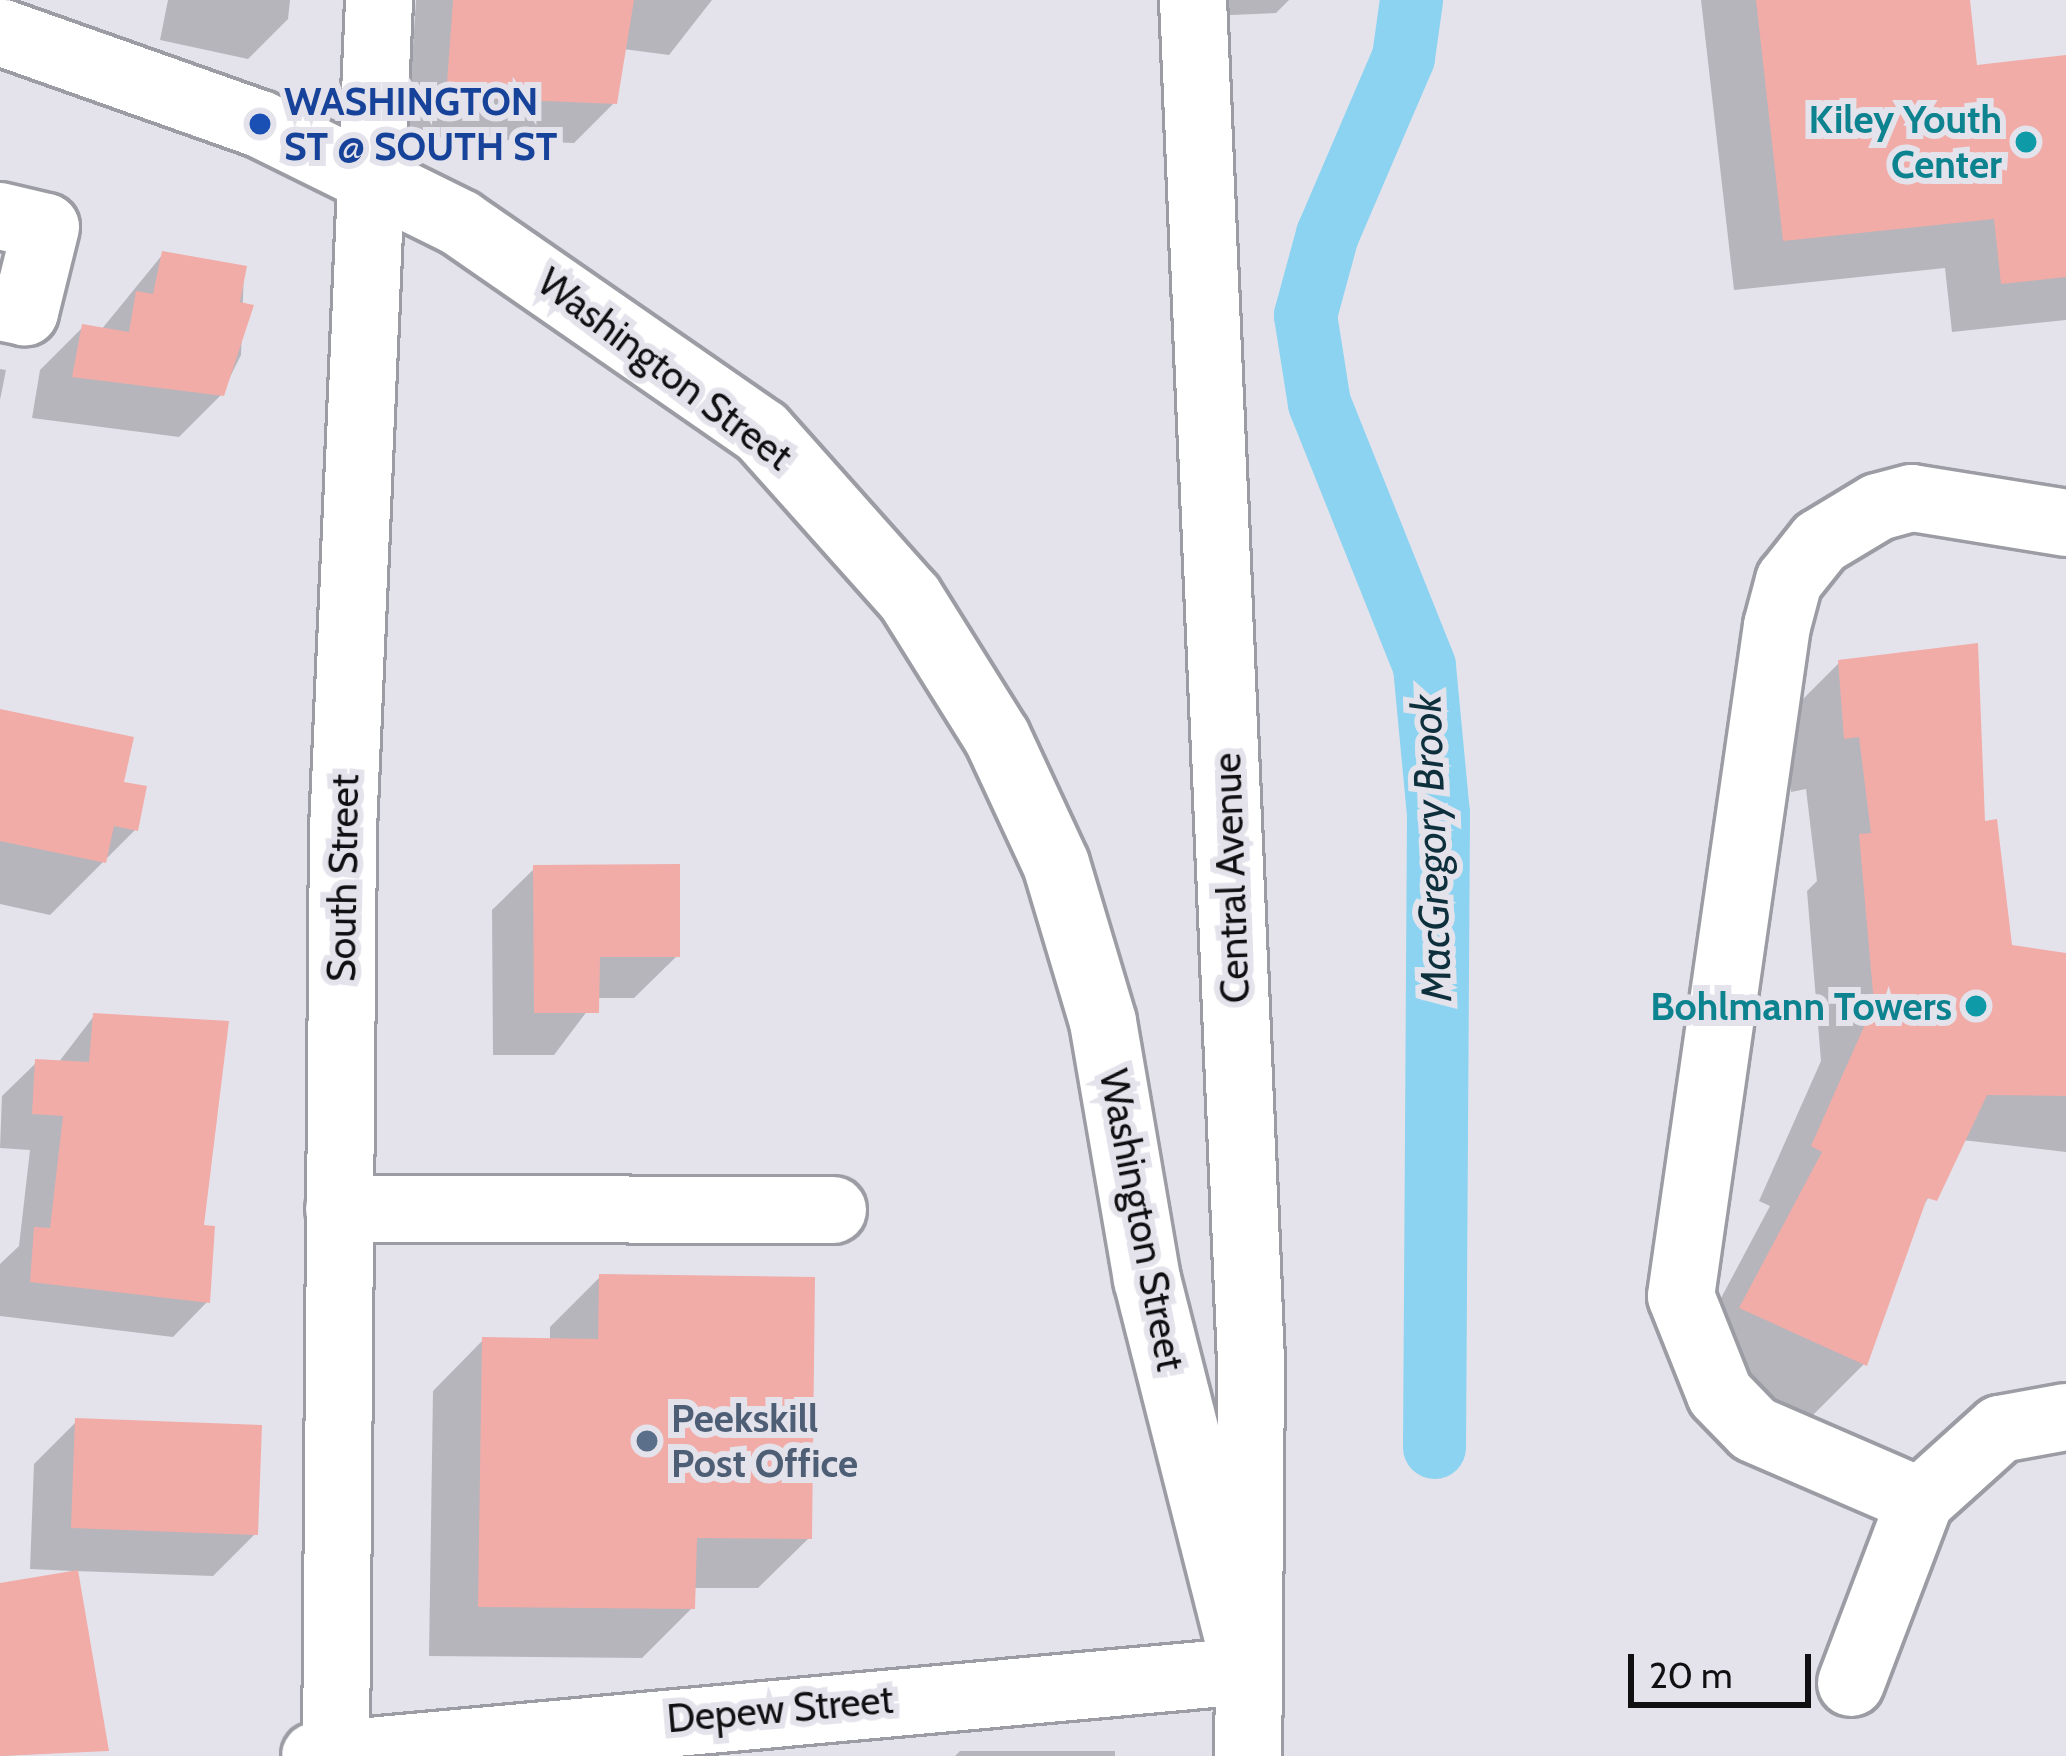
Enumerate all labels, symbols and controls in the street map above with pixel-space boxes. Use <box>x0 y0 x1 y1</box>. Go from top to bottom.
place label: WASHINGTON ST @ SOUTH ST <box>284 79 557 170</box>
place label: Kiley Youth Center <box>1808 97 2002 188</box>
marker: WASHINGTON ST @ SOUTH ST <box>247 111 273 137</box>
marker: Kiley Youth Center <box>2013 129 2039 155</box>
street label: Washington Street <box>529 258 801 480</box>
water label: MacGregory Brook <box>1400 694 1462 1002</box>
street label: Central Avenue <box>1203 752 1259 1004</box>
street label: South Street <box>318 774 368 982</box>
place label: Bohlmann Towers <box>1650 983 1952 1029</box>
marker: Bohlmann Towers <box>1963 993 1989 1019</box>
street label: Washington Street <box>1090 1065 1194 1375</box>
place label: Peekskill Post Office <box>671 1396 858 1487</box>
marker: Peekskill Post Office <box>634 1428 660 1454</box>
scale bar <box>1634 1630 1817 1704</box>
text: 20 m <box>1649 1653 1733 1697</box>
street label: Depew Street <box>665 1676 895 1742</box>

